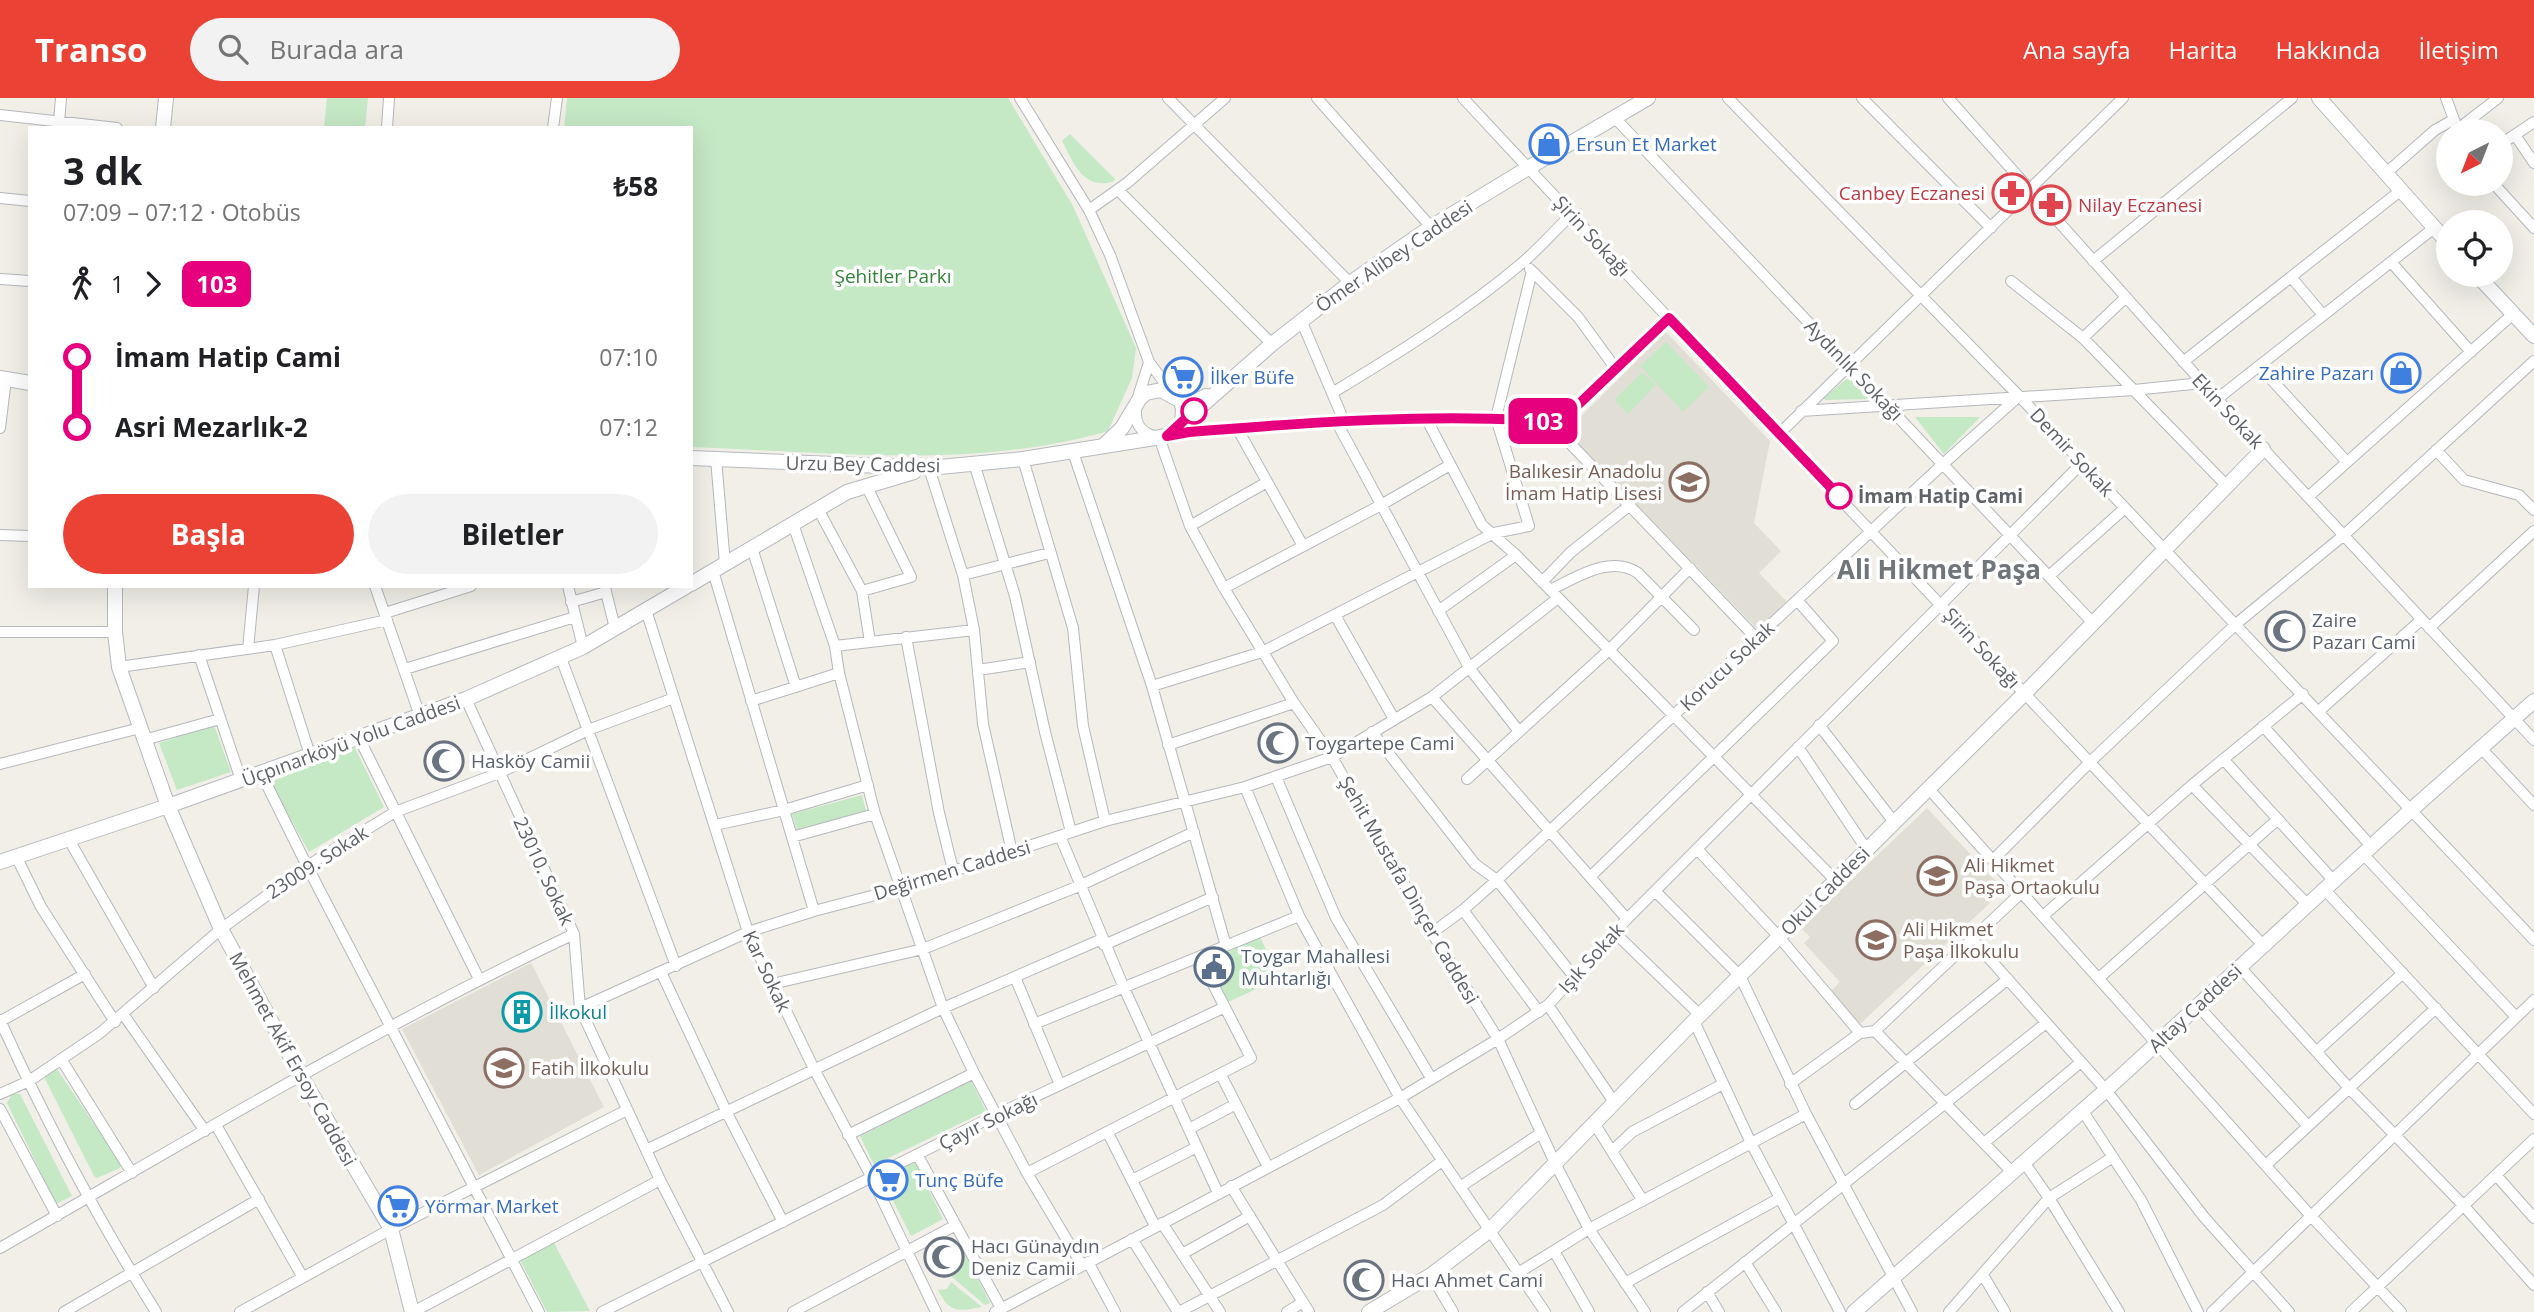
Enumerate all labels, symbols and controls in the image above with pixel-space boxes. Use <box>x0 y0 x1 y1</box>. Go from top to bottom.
search box <box>190 18 680 81</box>
text: Transo <box>35 27 148 72</box>
icon: search <box>214 30 252 68</box>
text: Burada ara <box>270 31 404 67</box>
text: Ana sayfa <box>2023 33 2131 66</box>
text: Harita <box>2169 33 2237 66</box>
text: Hakkında <box>2275 33 2380 66</box>
text: İletişim <box>2418 33 2499 66</box>
north arrow <box>2436 119 2513 196</box>
map controls <box>2436 119 2513 287</box>
shop icon: Ersun Et Market <box>1528 123 1570 165</box>
place label: Ersun Et Market <box>1576 131 1717 157</box>
text: 3 dk <box>63 144 142 196</box>
text: ₺58 <box>613 168 658 204</box>
pharmacy icon: Canbey Eczanesi <box>1991 172 2033 214</box>
place label: Canbey Eczanesi <box>1839 180 1985 206</box>
pharmacy icon: Nilay Eczanesi <box>2030 184 2072 226</box>
street label: Şirin Sokağı <box>1548 190 1636 282</box>
place label: Nilay Eczanesi <box>2078 192 2202 218</box>
street label: Ömer Alibey Caddesi <box>1310 194 1478 318</box>
text: 07:09 – 07:12 · Otobüs <box>63 196 301 228</box>
button: locate <box>2436 210 2513 287</box>
park label: Şehitler Parkı <box>834 263 952 289</box>
icon: walk <box>63 265 101 303</box>
icon: forward <box>134 265 172 303</box>
text: 103 <box>196 267 237 300</box>
text: 1 <box>111 268 124 300</box>
street label: Aydınlık Sokağı <box>1799 314 1909 426</box>
text: İmam Hatip Cami <box>115 339 341 375</box>
text: 07:10 <box>599 341 658 373</box>
shop icon: Zahire Pazarı <box>2380 352 2422 394</box>
supermarket icon: İlker Büfe <box>1162 356 1204 398</box>
place label: Zahire Pazarı <box>2259 360 2374 386</box>
place label: İlker Büfe <box>1210 364 1294 390</box>
street label: Ekin Sokak <box>2186 368 2270 454</box>
unlabelled marker <box>1181 398 1207 424</box>
line badge: 103 <box>1503 398 1583 444</box>
street label: Demir Sokak <box>2024 402 2120 502</box>
text: 103 <box>1522 404 1564 437</box>
text: Asri Mezarlık-2 <box>115 409 308 445</box>
text: 07:12 <box>599 411 658 443</box>
street label: Urzu Bey Caddesi <box>785 450 941 478</box>
place label: Balıkesir Anadolu İmam Hatip Lisesi <box>1505 458 1662 506</box>
school or university icon: Balıkesir Anadolu İmam Hatip Lisesi <box>1668 461 1710 503</box>
marker: İmam Hatip Cami <box>1826 483 1852 509</box>
place label: İmam Hatip Cami <box>1858 483 2023 509</box>
button: Başla <box>63 494 354 574</box>
button: Biletler <box>368 494 658 574</box>
district label: Ali Hikmet Paşa <box>1837 551 2041 587</box>
street label: Şirin Sokağı <box>1938 602 2026 694</box>
place label: Zaire Pazarı Cami <box>2312 607 2416 655</box>
mosque icon: Zaire Pazarı Cami <box>2264 610 2306 652</box>
street label: Korucu Sokak <box>1674 615 1780 717</box>
street label: Üçpınarköyü Yolu Caddesi <box>238 689 464 793</box>
mosque icon: Toygartepe Cami <box>1257 722 1299 764</box>
place label: Toygartepe Cami <box>1305 730 1455 756</box>
mosque icon: Hasköy Camii <box>423 740 465 782</box>
place label: Hasköy Camii <box>471 748 590 774</box>
street label: Şehit Mustafa Dinçer Caddesi <box>1333 771 1485 1009</box>
street label: 23010. Sokak <box>508 813 580 929</box>
street label: 23009. Sokak <box>261 819 373 905</box>
street label: Değirmen Caddesi <box>871 834 1033 906</box>
street label: Okul Caddesi <box>1775 841 1875 941</box>
place label: Ali Hikmet Paşa Ortaokulu <box>1964 852 2100 900</box>
school or university icon: Ali Hikmet Paşa Ortaokulu <box>1916 855 1958 897</box>
place label: Ali Hikmet Paşa İlkokulu <box>1903 916 2019 964</box>
street label: Işık Sokak <box>1552 917 1630 999</box>
school or university icon: Ali Hikmet Paşa İlkokulu <box>1855 919 1897 961</box>
street label: Kar Sokak <box>737 926 797 1016</box>
place label: Toygar Mahallesi Muhtarlığı <box>1241 943 1390 991</box>
public building icon: Toygar Mahallesi Muhtarlığı <box>1193 946 1235 988</box>
street label: Mehmet Akif Ersoy Caddesi <box>223 947 363 1171</box>
street label: Altay Caddesi <box>2143 958 2247 1058</box>
building icon: İlkokul <box>501 991 543 1033</box>
place label: İlkokul <box>549 999 607 1025</box>
school or university icon: Fatih İlkokulu <box>483 1047 525 1089</box>
place label: Fatih İlkokulu <box>531 1055 649 1081</box>
street label: Çayır Sokağı <box>934 1086 1042 1156</box>
supermarket icon: Tunç Büfe <box>867 1159 909 1201</box>
place label: Tunç Büfe <box>915 1167 1004 1193</box>
supermarket icon: Yörmar Market <box>377 1185 419 1227</box>
place label: Yörmar Market <box>425 1193 559 1219</box>
place label: Hacı Günaydın Deniz Camii <box>971 1233 1100 1281</box>
mosque icon: Hacı Günaydın Deniz Camii <box>923 1236 965 1278</box>
mosque icon: Hacı Ahmet Cami <box>1343 1259 1385 1301</box>
place label: Hacı Ahmet Cami <box>1391 1267 1543 1293</box>

